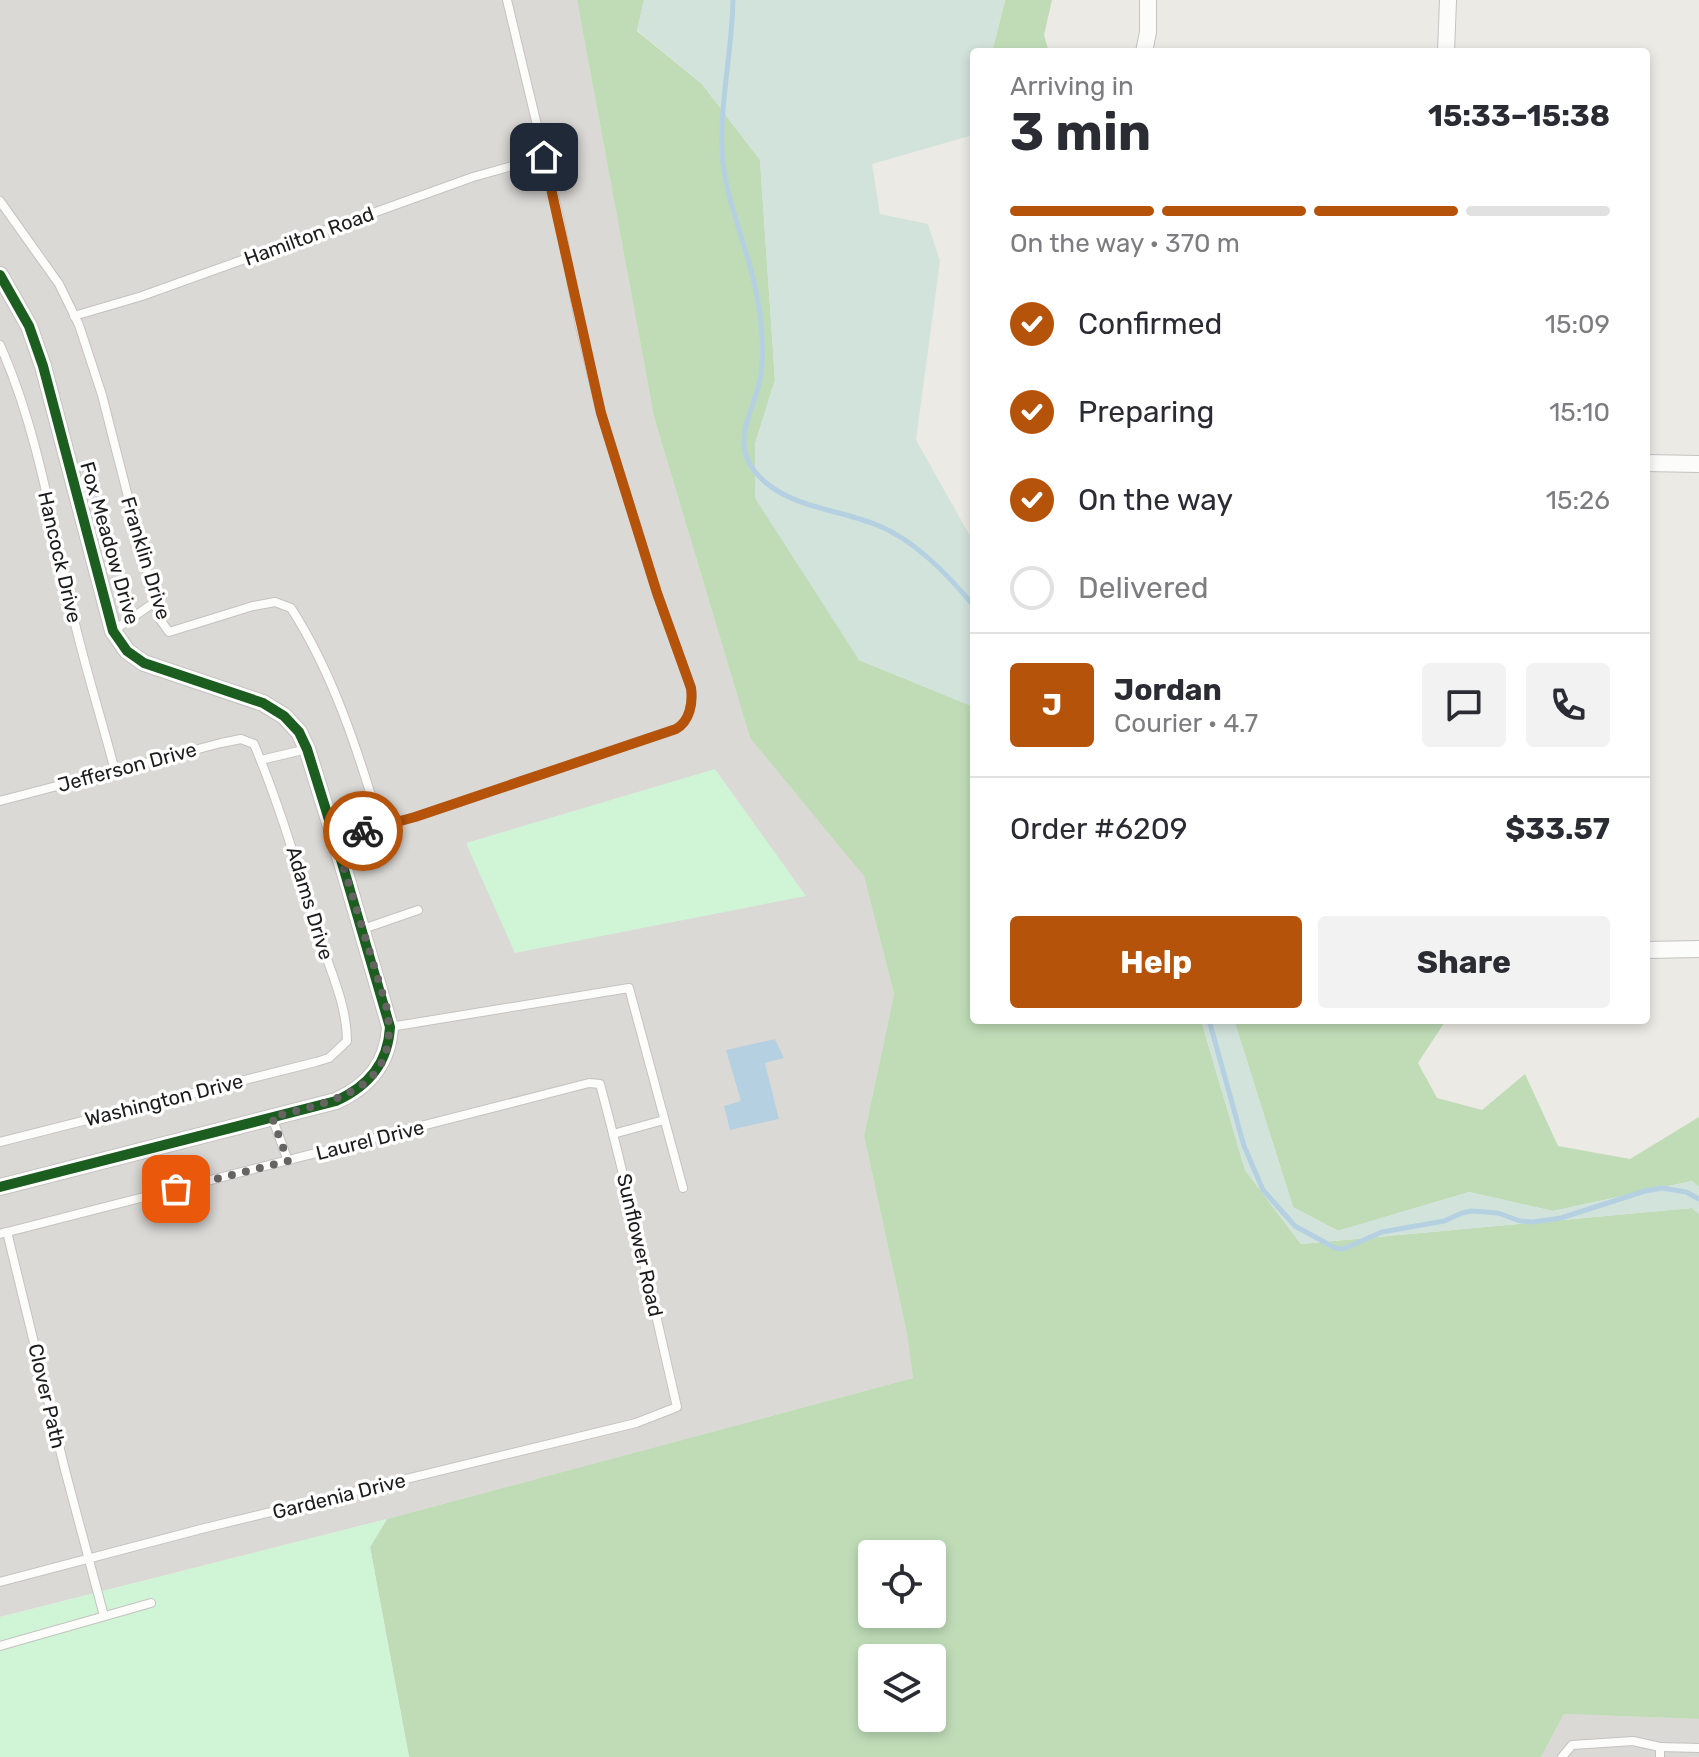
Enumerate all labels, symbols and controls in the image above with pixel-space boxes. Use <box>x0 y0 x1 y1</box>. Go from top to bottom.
text: Arriving in <box>1010 71 1134 102</box>
text: 15:33–15:38 <box>1428 98 1610 134</box>
text: 3 min <box>1010 101 1151 163</box>
pin <box>510 123 578 191</box>
icon: home <box>522 135 566 179</box>
street label: Hamilton Road <box>241 201 377 271</box>
text: On the way · 370 m <box>1010 228 1240 259</box>
icon: check <box>1010 302 1054 346</box>
text: Confirmed <box>1078 306 1222 342</box>
text: 15:09 <box>1545 309 1610 340</box>
icon: check <box>1010 390 1054 434</box>
text: Preparing <box>1078 394 1214 430</box>
text: 15:10 <box>1549 397 1610 428</box>
street label: Fox Meadow Drive <box>75 459 145 627</box>
icon: check <box>1010 478 1054 522</box>
text: On the way <box>1078 482 1233 518</box>
text: 15:26 <box>1546 485 1610 516</box>
street label: Hancock Drive <box>33 489 87 625</box>
street label: Franklin Drive <box>116 494 176 622</box>
text: Delivered <box>1078 570 1209 606</box>
button: chat <box>1422 663 1506 747</box>
button: phone <box>1526 663 1610 747</box>
text: Jordan <box>1114 672 1222 708</box>
text: J <box>1042 687 1062 723</box>
text: Courier · 4.7 <box>1114 708 1258 739</box>
street label: Jefferson Drive <box>55 737 199 797</box>
courier <box>323 791 403 871</box>
icon: bike <box>341 809 385 853</box>
text: Order #6209 <box>1010 811 1188 847</box>
text: $33.57 <box>1505 811 1610 847</box>
street label: Adams Drive <box>281 843 339 963</box>
button: Help <box>1010 916 1302 1008</box>
button: Share <box>1318 916 1610 1008</box>
street label: Washington Drive <box>82 1069 246 1131</box>
street label: Laurel Drive <box>313 1115 427 1165</box>
pin <box>142 1155 210 1223</box>
icon: bag <box>154 1167 198 1211</box>
street label: Sunflower Road <box>612 1171 668 1319</box>
street label: Clover Path <box>23 1341 71 1451</box>
street label: Gardenia Drive <box>270 1468 408 1524</box>
map controls <box>858 1540 946 1732</box>
button: locate <box>858 1540 946 1628</box>
button: layers <box>858 1644 946 1732</box>

